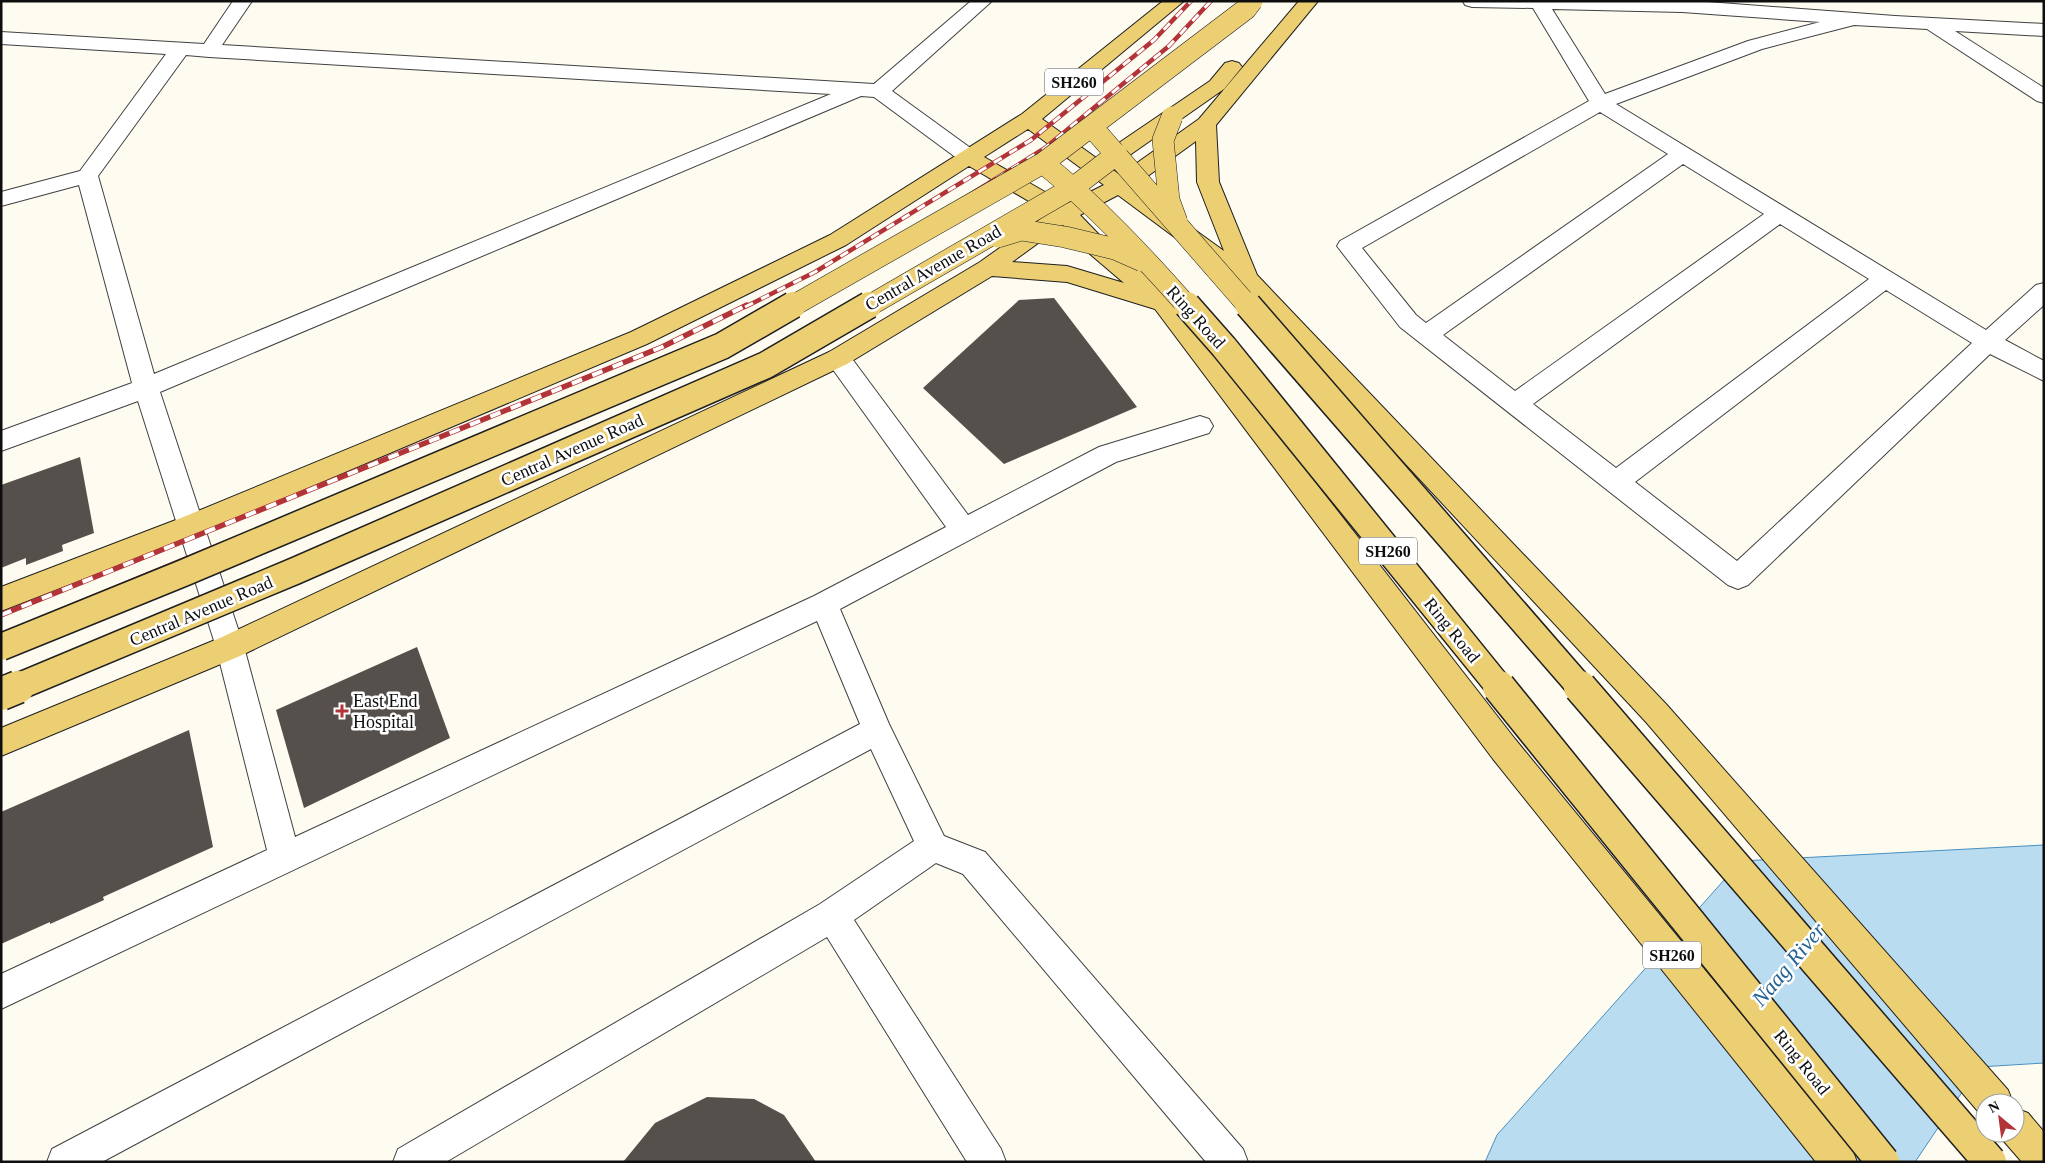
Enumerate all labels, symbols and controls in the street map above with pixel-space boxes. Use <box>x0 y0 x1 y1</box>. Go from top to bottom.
road number: SH260 <box>1045 68 1103 95</box>
street label: Central Avenue Road <box>861 221 1005 315</box>
street label: Ring Road <box>1163 282 1229 352</box>
street label: Central Avenue Road <box>498 410 646 490</box>
road number: SH260 <box>1359 538 1417 564</box>
street label: Central Avenue Road <box>126 572 276 650</box>
street label: Ring Road <box>1420 594 1484 666</box>
place label: East End Hospital <box>353 691 418 732</box>
marker: East End Hospital <box>335 704 349 718</box>
water label: Naag River <box>1746 917 1831 1012</box>
road number: SH260 <box>1643 942 1701 968</box>
street label: Ring Road <box>1770 1026 1834 1098</box>
north arrow <box>1975 1093 2025 1143</box>
text: N <box>1986 1098 2002 1116</box>

